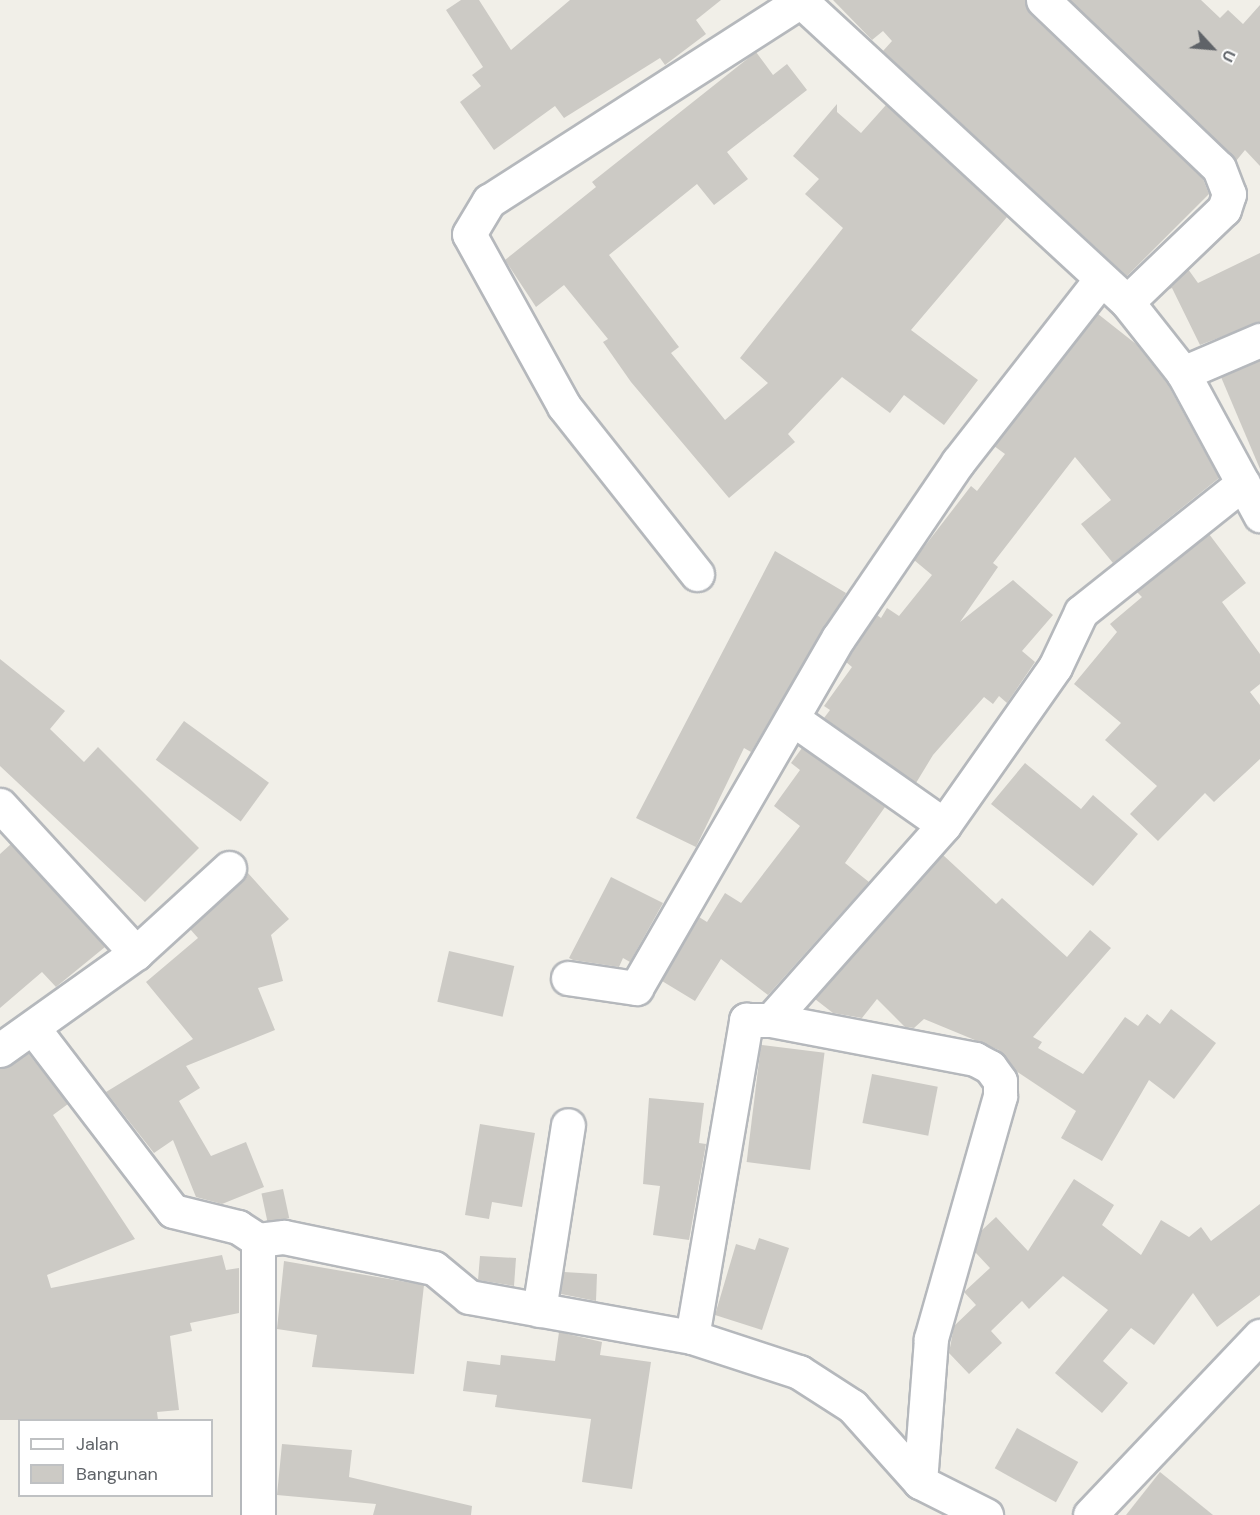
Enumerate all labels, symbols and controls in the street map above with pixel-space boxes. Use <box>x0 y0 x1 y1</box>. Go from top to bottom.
north arrow <box>1182 18 1242 78</box>
text: U <box>1217 47 1240 66</box>
legend <box>18 1419 213 1497</box>
text: Jalan <box>76 1432 119 1456</box>
text: Bangunan <box>76 1462 158 1486</box>

